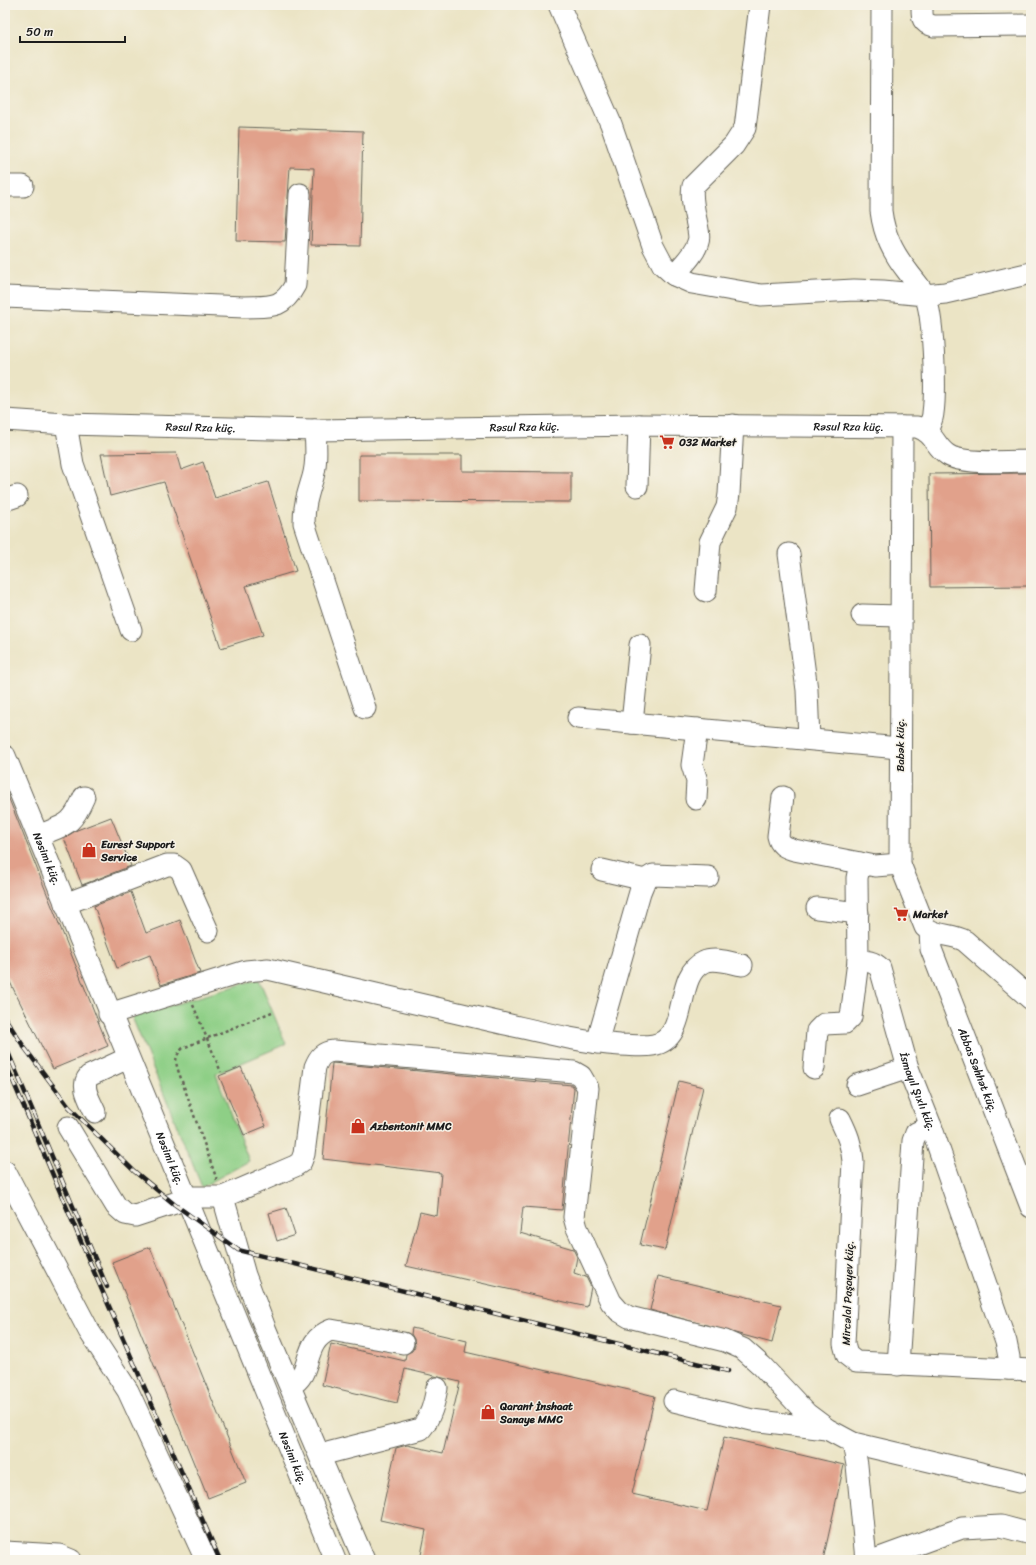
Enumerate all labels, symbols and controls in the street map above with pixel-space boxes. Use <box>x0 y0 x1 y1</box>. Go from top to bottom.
scale bar <box>20 18 125 44</box>
text: 50 m <box>26 21 53 43</box>
street label: Rəsul Rza küç. <box>165 417 236 438</box>
street label: Rəsul Rza küç. <box>490 417 560 437</box>
street label: Rəsul Rza küç. <box>814 417 884 436</box>
supermarket icon: 032 Market <box>658 433 676 451</box>
place label: 032 Market <box>679 433 738 452</box>
street label: Babək küç. <box>891 718 910 772</box>
street label: Nəsimi küç. <box>28 829 67 888</box>
place label: Eurest Support Service <box>100 835 175 867</box>
shop icon: Eurest Support Service <box>80 841 98 859</box>
supermarket icon: Market <box>892 905 910 923</box>
place label: Market <box>912 905 950 924</box>
street label: Abbas Səhhət küç. <box>952 1024 1003 1116</box>
street label: İsmayıl Şıxlı küç. <box>894 1049 942 1134</box>
shop icon: Azbentonit MMC <box>349 1117 367 1135</box>
place label: Azbentonit MMC <box>369 1117 452 1136</box>
street label: Nəsimi küç. <box>151 1129 190 1188</box>
street label: Mircəlal Paşayev küç. <box>837 1240 859 1346</box>
place label: Qarant İnshaat Sanaye MMC <box>499 1397 573 1429</box>
shop icon: Qarant İnshaat Sanaye MMC <box>479 1403 497 1421</box>
street label: Nəsimi küç. <box>274 1428 313 1488</box>

